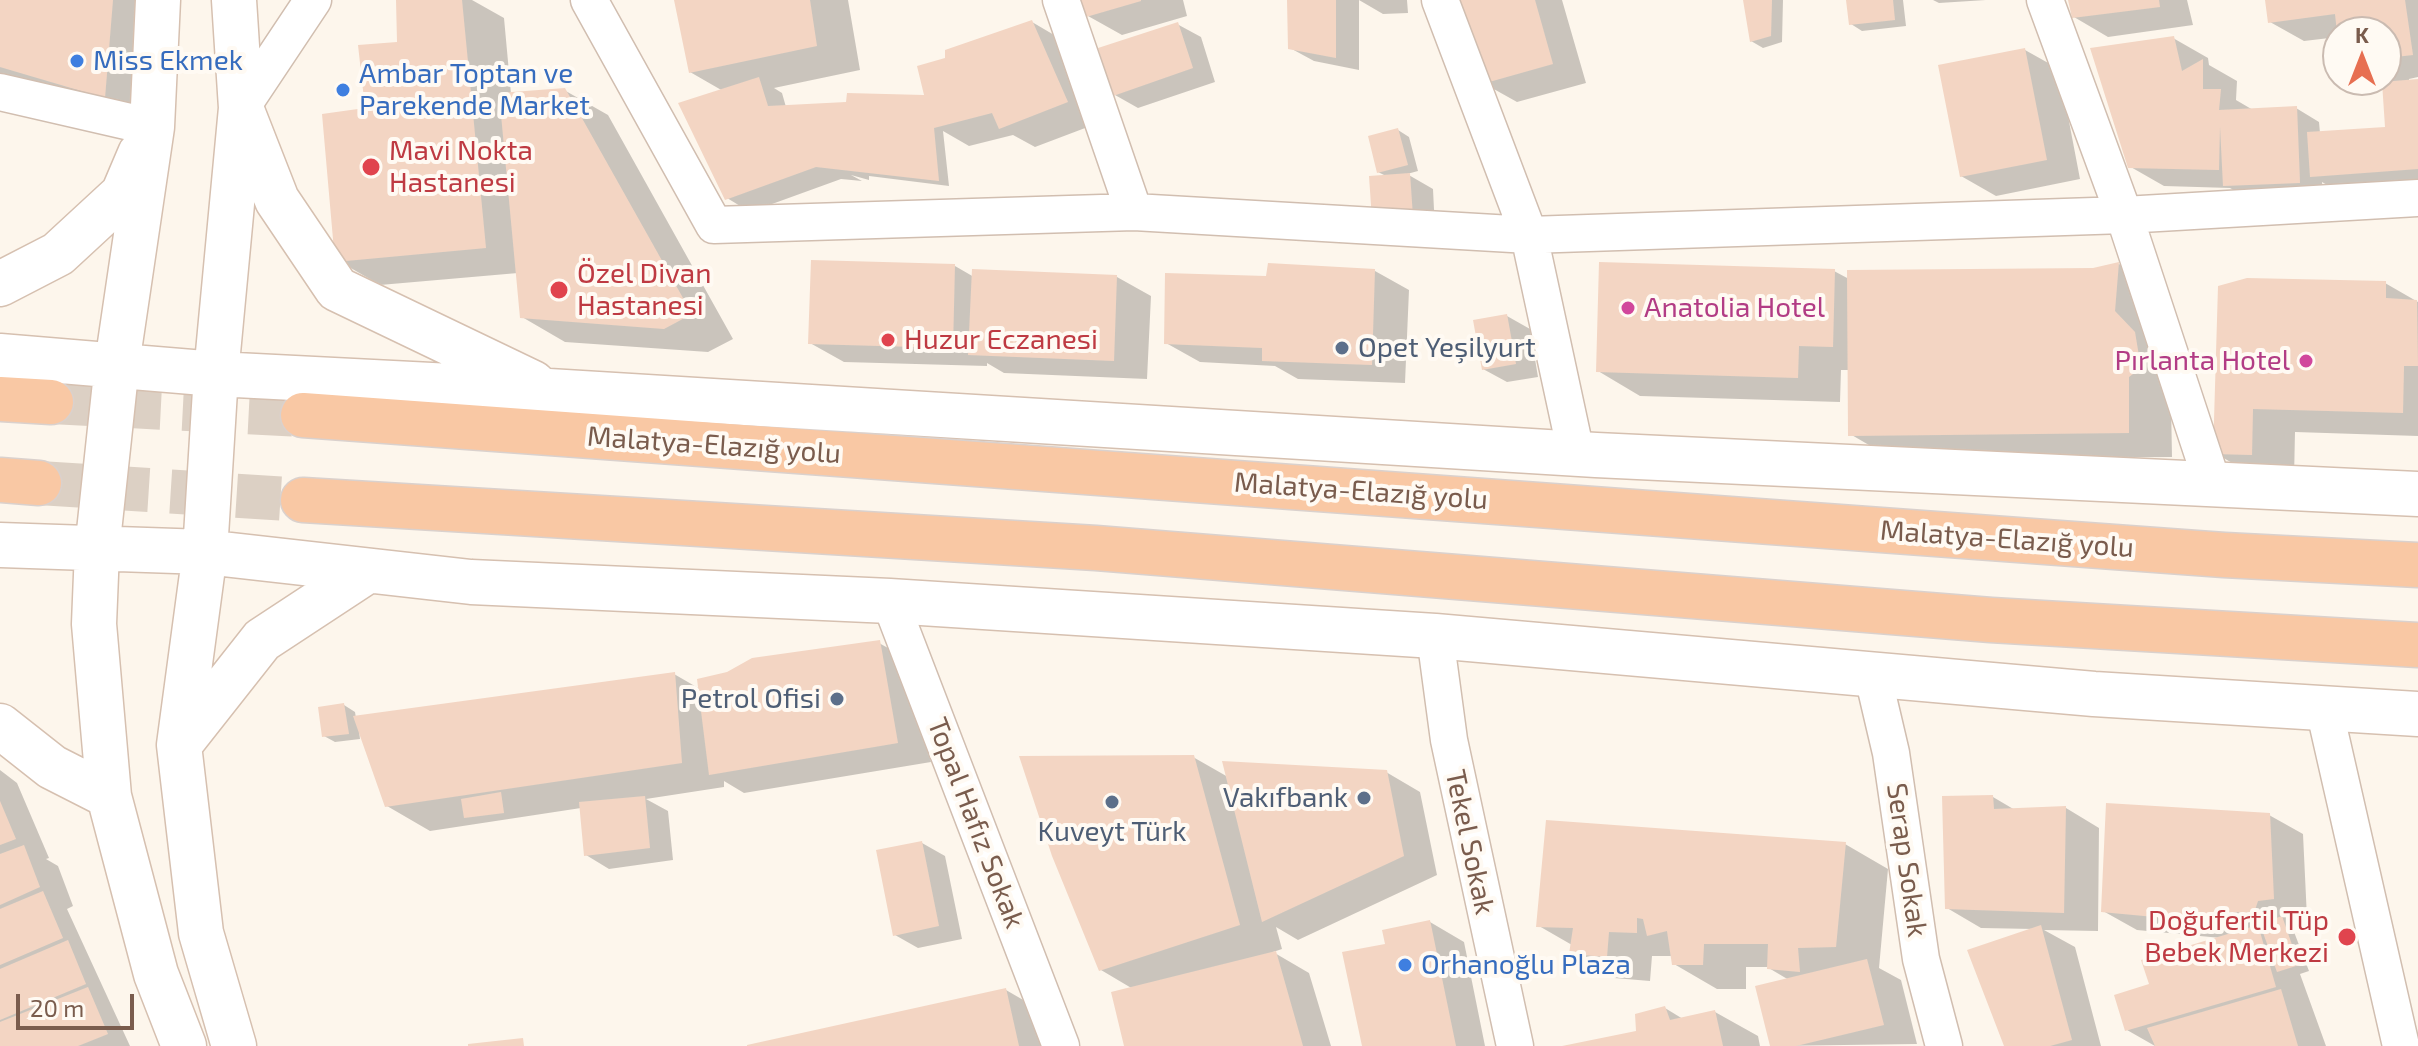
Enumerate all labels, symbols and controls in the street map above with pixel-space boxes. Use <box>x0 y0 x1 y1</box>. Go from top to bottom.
north arrow <box>2322 16 2402 96</box>
text: K <box>2355 21 2369 47</box>
place label: Miss Ekmek <box>93 44 243 78</box>
marker: Miss Ekmek <box>68 52 86 70</box>
place label: Ambar Toptan ve Parekende Market <box>359 57 590 123</box>
marker: Ambar Toptan ve Parekende Market <box>334 81 352 99</box>
place label: Mavi Nokta Hastanesi <box>389 134 533 200</box>
marker: Mavi Nokta Hastanesi <box>360 156 382 178</box>
place label: Özel Divan Hastanesi <box>577 257 711 323</box>
marker: Özel Divan Hastanesi <box>548 279 570 301</box>
place label: Anatolia Hotel <box>1644 291 1825 325</box>
marker: Anatolia Hotel <box>1619 299 1637 317</box>
place label: Huzur Eczanesi <box>904 323 1098 357</box>
marker: Huzur Eczanesi <box>879 331 897 349</box>
place label: Opet Yeşilyurt <box>1358 331 1536 365</box>
marker: Opet Yeşilyurt <box>1333 339 1351 357</box>
place label: Pırlanta Hotel <box>2114 344 2290 378</box>
marker: Pırlanta Hotel <box>2297 352 2315 370</box>
street label: Malatya-Elazığ yolu <box>586 419 842 471</box>
street label: Malatya-Elazığ yolu <box>1233 465 1489 517</box>
street label: Malatya-Elazığ yolu <box>1879 513 2135 565</box>
place label: Petrol Ofisi <box>681 682 821 716</box>
marker: Petrol Ofisi <box>828 690 846 708</box>
street label: Topal Hafız Sokak <box>920 713 1032 933</box>
street label: Tekel Sokak <box>1438 767 1502 917</box>
place label: Vakıfbank <box>1223 781 1348 815</box>
street label: Serap Sokak <box>1880 781 1934 939</box>
marker: Vakıfbank <box>1355 789 1373 807</box>
marker: Kuveyt Türk <box>1103 793 1121 811</box>
place label: Kuveyt Türk <box>1038 815 1186 849</box>
place label: Doğufertil Tüp Bebek Merkezi <box>2144 904 2329 970</box>
marker: Doğufertil Tüp Bebek Merkezi <box>2336 926 2358 948</box>
place label: Orhanoğlu Plaza <box>1421 948 1631 982</box>
marker: Orhanoğlu Plaza <box>1396 956 1414 974</box>
scale bar <box>20 978 138 1028</box>
text: 20 m <box>30 993 84 1022</box>

